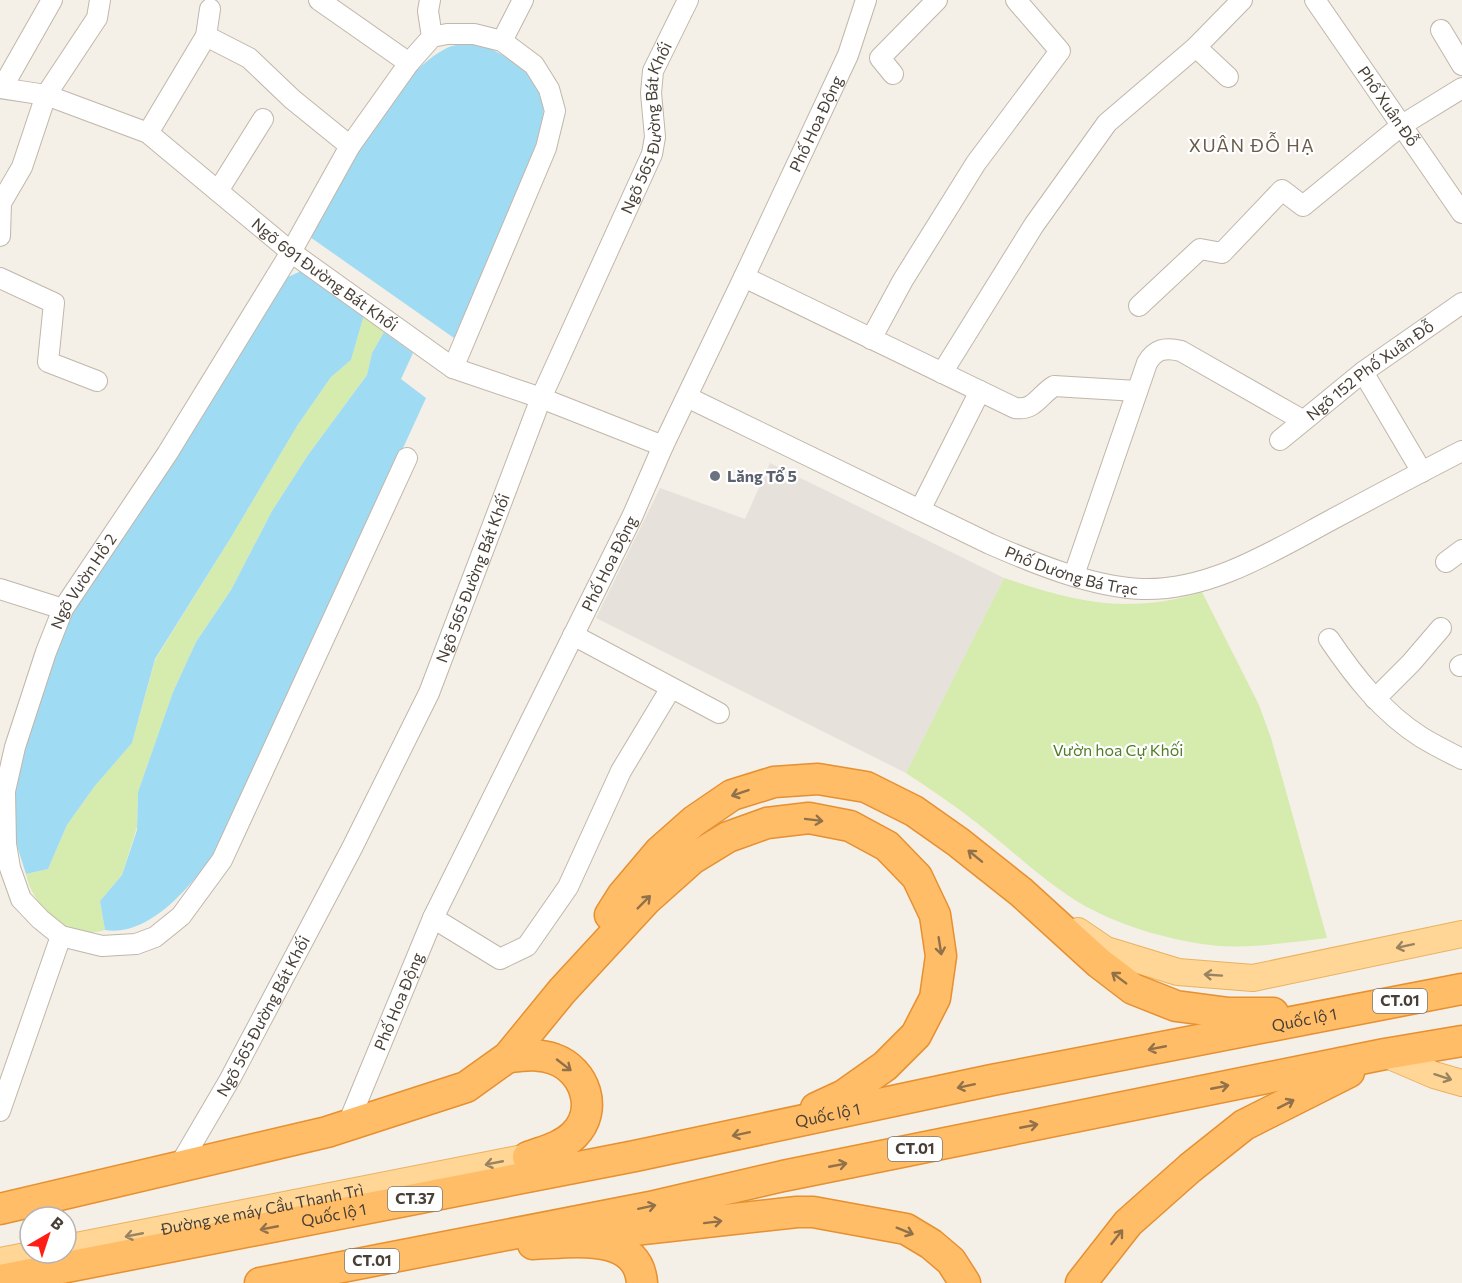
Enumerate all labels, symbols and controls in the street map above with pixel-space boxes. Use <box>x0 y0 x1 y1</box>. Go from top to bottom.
street label: Ngõ 565 Đường Bát Khối <box>616 38 675 216</box>
street label: Phố Xuân Đỗ <box>1354 62 1423 150</box>
street label: Phố Hoa Động <box>785 72 846 175</box>
district label: XUÂN ĐỖ HẠ <box>1189 132 1315 156</box>
street label: Ngõ 691 Đường Bát Khối <box>248 214 402 335</box>
street label: Ngõ 152 Phố Xuân Đỗ <box>1302 316 1437 424</box>
place label: Lăng Tổ 5 <box>727 466 797 485</box>
marker: Lăng Tổ 5 <box>708 469 722 483</box>
street label: Ngõ 565 Đường Bát Khối <box>431 491 513 665</box>
street label: Phố Hoa Động <box>577 512 640 614</box>
street label: Ngõ Vườn Hồ 2 <box>46 530 120 632</box>
street label: Phố Dương Bá Trạc <box>1002 542 1139 598</box>
park label: Vườn hoa Cự Khối <box>1053 740 1183 759</box>
one-way arrow <box>731 788 750 799</box>
one-way arrow <box>804 815 823 826</box>
one-way arrow <box>968 849 984 862</box>
one-way arrow <box>637 894 652 909</box>
street label: Ngõ 565 Đường Bát Khối <box>212 932 313 1100</box>
one-way arrow <box>934 936 945 955</box>
one-way arrow <box>1396 941 1415 952</box>
street label: Phố Hoa Động <box>369 949 427 1053</box>
one-way arrow <box>1204 969 1224 980</box>
one-way arrow <box>1111 972 1127 985</box>
road number: CT.01 <box>1373 989 1427 1013</box>
street label: Quốc lộ 1 <box>1270 1003 1338 1035</box>
one-way arrow <box>1148 1043 1167 1054</box>
one-way arrow <box>555 1059 571 1072</box>
one-way arrow <box>1433 1073 1452 1084</box>
one-way arrow <box>957 1081 976 1092</box>
one-way arrow <box>1210 1081 1229 1092</box>
street label: Quốc lộ 1 <box>793 1098 862 1131</box>
one-way arrow <box>1276 1098 1294 1109</box>
one-way arrow <box>1019 1120 1038 1131</box>
one-way arrow <box>732 1129 751 1140</box>
road number: CT.01 <box>888 1137 942 1161</box>
one-way arrow <box>484 1158 504 1169</box>
one-way arrow <box>828 1159 847 1170</box>
street label: Đường xe máy Cầu Thanh Trì <box>158 1180 365 1238</box>
road number: CT.37 <box>388 1187 442 1211</box>
street label: Quốc lộ 1 <box>299 1199 368 1230</box>
one-way arrow <box>637 1201 657 1212</box>
north arrow <box>18 1205 78 1265</box>
text: B <box>48 1212 68 1234</box>
one-way arrow <box>703 1216 723 1227</box>
one-way arrow <box>260 1223 279 1234</box>
one-way arrow <box>896 1226 914 1237</box>
one-way arrow <box>1111 1229 1124 1245</box>
one-way arrow <box>124 1230 144 1241</box>
road number: CT.01 <box>345 1249 399 1273</box>

